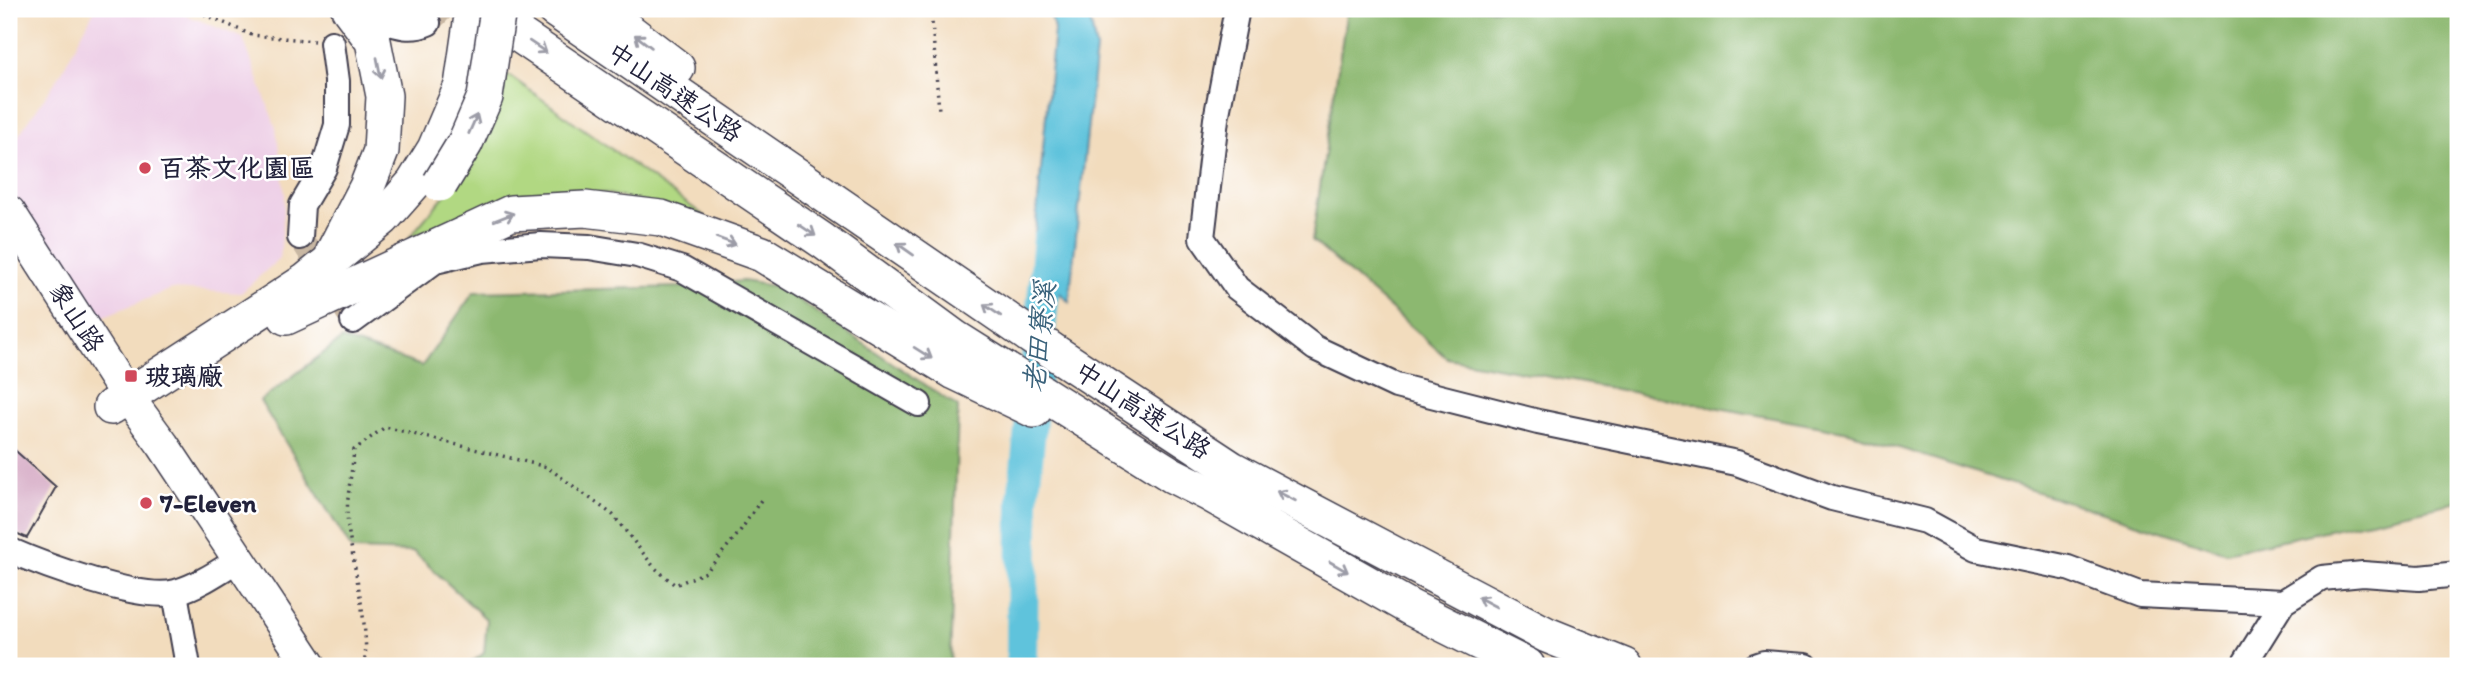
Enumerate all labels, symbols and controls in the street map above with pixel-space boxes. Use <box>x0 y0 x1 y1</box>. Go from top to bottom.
one-way arrow <box>633 34 652 49</box>
street label: 中山高速公路 <box>601 35 749 149</box>
one-way arrow <box>528 39 547 54</box>
one-way arrow <box>372 56 386 79</box>
one-way arrow <box>467 114 480 135</box>
place label: 百茶文化園區 <box>159 152 315 184</box>
marker: 百茶文化園區 <box>137 160 153 176</box>
one-way arrow <box>493 210 514 223</box>
one-way arrow <box>797 223 816 237</box>
one-way arrow <box>714 236 736 248</box>
one-way arrow <box>896 242 915 256</box>
street label: 象山路 <box>42 276 112 358</box>
water label: 老田寮溪 <box>1016 278 1062 394</box>
one-way arrow <box>983 303 1003 317</box>
one-way arrow <box>913 347 933 361</box>
street label: 中山高速公路 <box>1069 354 1217 466</box>
place label: 玻璃廠 <box>145 360 223 392</box>
marker: 玻璃廠 <box>123 368 139 384</box>
place label: 7-Eleven <box>159 487 257 519</box>
one-way arrow <box>1276 489 1297 503</box>
marker: 7-Eleven <box>138 495 154 511</box>
one-way arrow <box>1328 560 1348 574</box>
one-way arrow <box>1477 595 1498 609</box>

